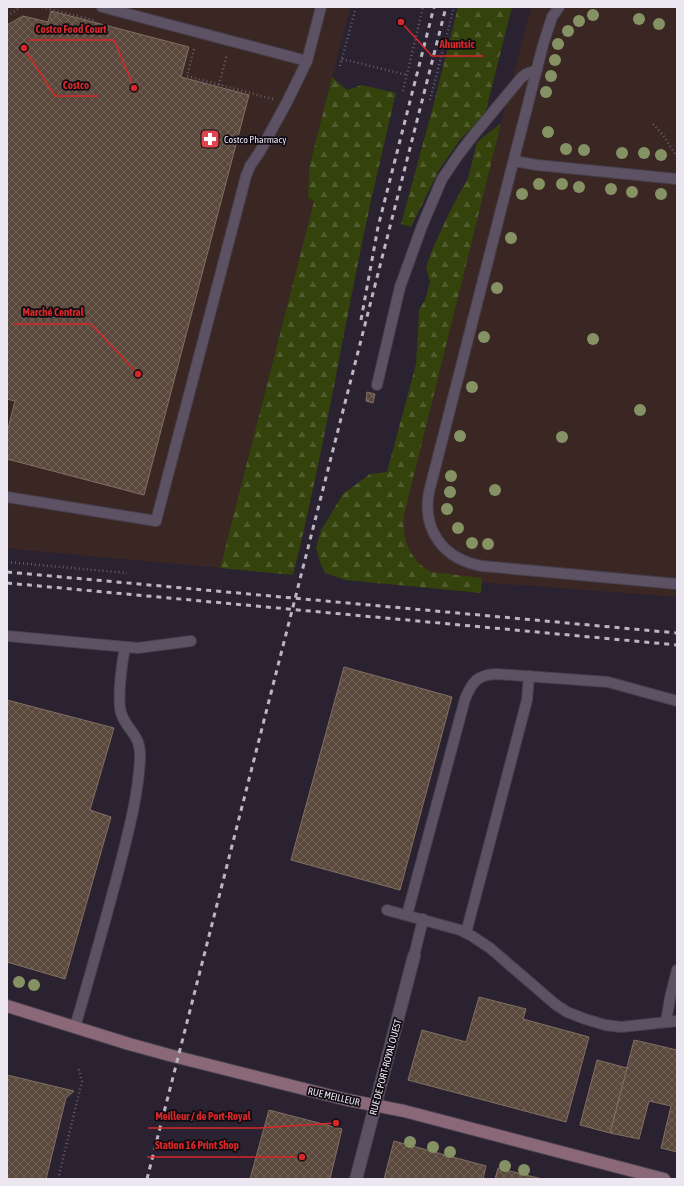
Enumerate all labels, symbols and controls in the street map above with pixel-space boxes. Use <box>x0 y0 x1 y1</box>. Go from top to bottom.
callout: Costco Food Court <box>28 17 114 40</box>
text: Costco Food Court <box>36 23 107 35</box>
callout: Ahuntsic <box>432 33 483 56</box>
text: Ahuntsic <box>438 38 475 50</box>
callout: Costco <box>55 73 97 96</box>
text: Costco <box>63 79 89 91</box>
pharmacy icon: Costco Pharmacy <box>199 128 221 150</box>
place label: Costco Pharmacy <box>224 134 286 145</box>
callout: Marché Central <box>14 301 91 324</box>
text: Marché Central <box>22 306 85 318</box>
street label: RUE DE PORT-ROYAL OUEST <box>367 1017 404 1116</box>
street label: RUE MEILLEUR <box>307 1085 361 1108</box>
callout: Meilleur / de Port-Royal <box>148 1105 259 1128</box>
text: Meilleur / de Port-Royal <box>155 1110 252 1122</box>
callout: Station 16 Print Shop <box>147 1134 247 1157</box>
text: Station 16 Print Shop <box>155 1139 239 1151</box>

